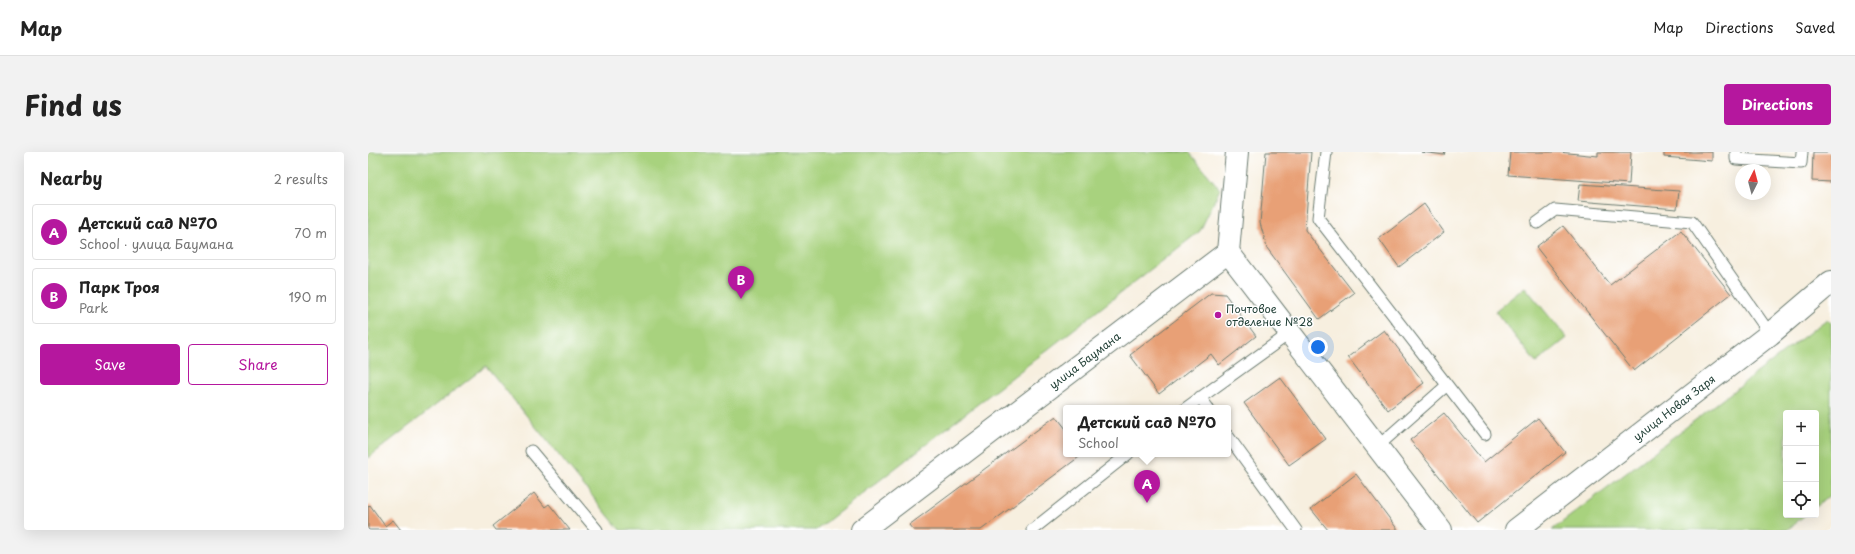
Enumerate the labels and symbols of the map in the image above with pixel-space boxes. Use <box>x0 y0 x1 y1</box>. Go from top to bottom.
north arrow <box>1735 164 1771 200</box>
pin: B <box>728 266 754 299</box>
place label: Почтовое отделение №28 <box>1226 300 1313 330</box>
marker: Почтовое отделение №28 <box>1213 310 1223 320</box>
street label: улица Баумана <box>1045 327 1124 393</box>
your location <box>1308 337 1328 357</box>
street label: улица Новая Заря <box>1629 370 1719 445</box>
pin: A <box>1134 470 1160 503</box>

